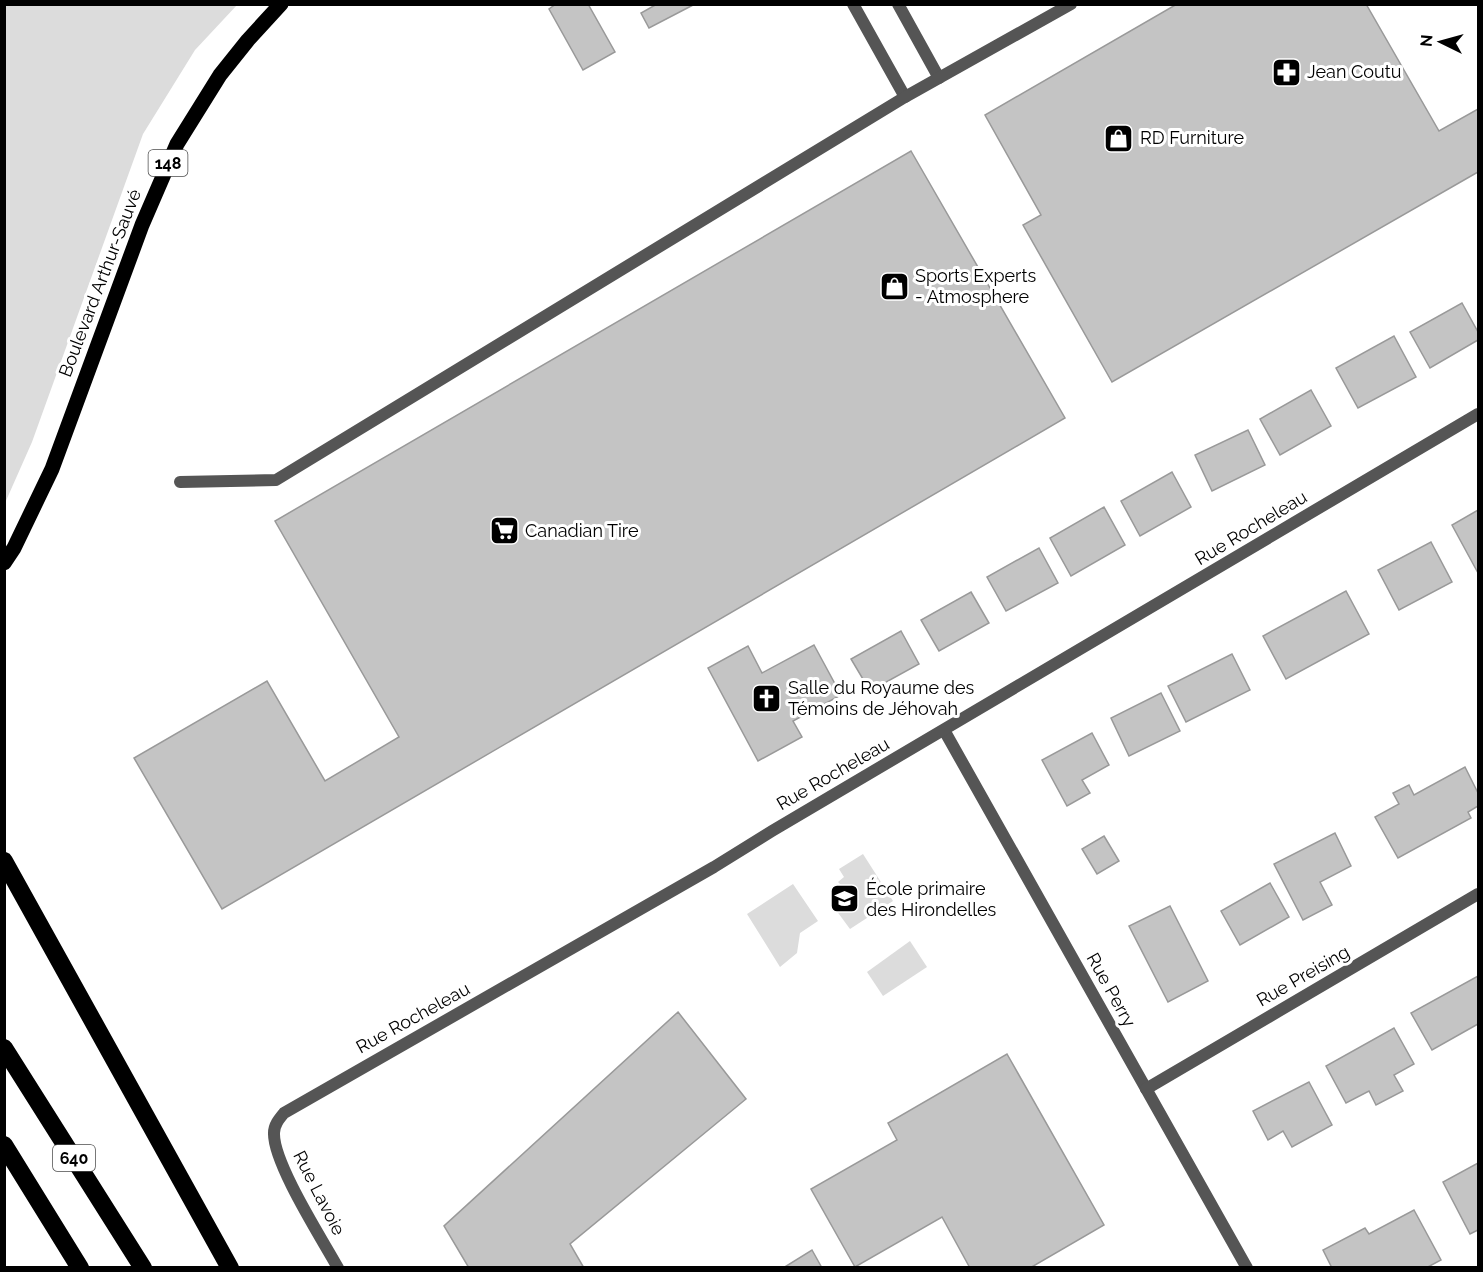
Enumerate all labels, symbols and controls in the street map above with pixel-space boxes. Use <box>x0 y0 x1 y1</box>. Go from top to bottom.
north arrow <box>1411 12 1471 72</box>
text: N <box>1417 34 1437 48</box>
pharmacy icon: Jean Coutu <box>1270 56 1302 88</box>
place label: Jean Coutu <box>1307 61 1401 82</box>
shop icon: RD Furniture <box>1103 122 1135 154</box>
place label: RD Furniture <box>1140 127 1244 148</box>
road number: 148 <box>148 150 188 176</box>
street label: Boulevard Arthur-Sauvé <box>54 186 145 380</box>
place label: Sports Experts - Atmosphere <box>915 265 1036 307</box>
shop icon: Sports Experts - Atmosphere <box>878 270 910 302</box>
street label: Rue Rocheleau <box>1191 486 1310 569</box>
supermarket icon: Canadian Tire <box>488 515 520 547</box>
place label: Canadian Tire <box>525 520 639 541</box>
place label: Salle du Royaume des Témoins de Jéhovah <box>788 677 974 719</box>
church icon: Salle du Royaume des Témoins de Jéhovah <box>751 682 783 714</box>
street label: Rue Rocheleau <box>773 733 893 814</box>
place label: École primaire des Hirondelles <box>866 877 997 920</box>
school or university icon: École primaire des Hirondelles <box>829 883 861 915</box>
street label: Rue Preising <box>1253 941 1353 1011</box>
street label: Rue Perry <box>1083 949 1140 1031</box>
street label: Rue Rocheleau <box>352 978 473 1057</box>
road number: 640 <box>53 1145 95 1171</box>
street label: Rue Lavoie <box>289 1147 350 1239</box>

